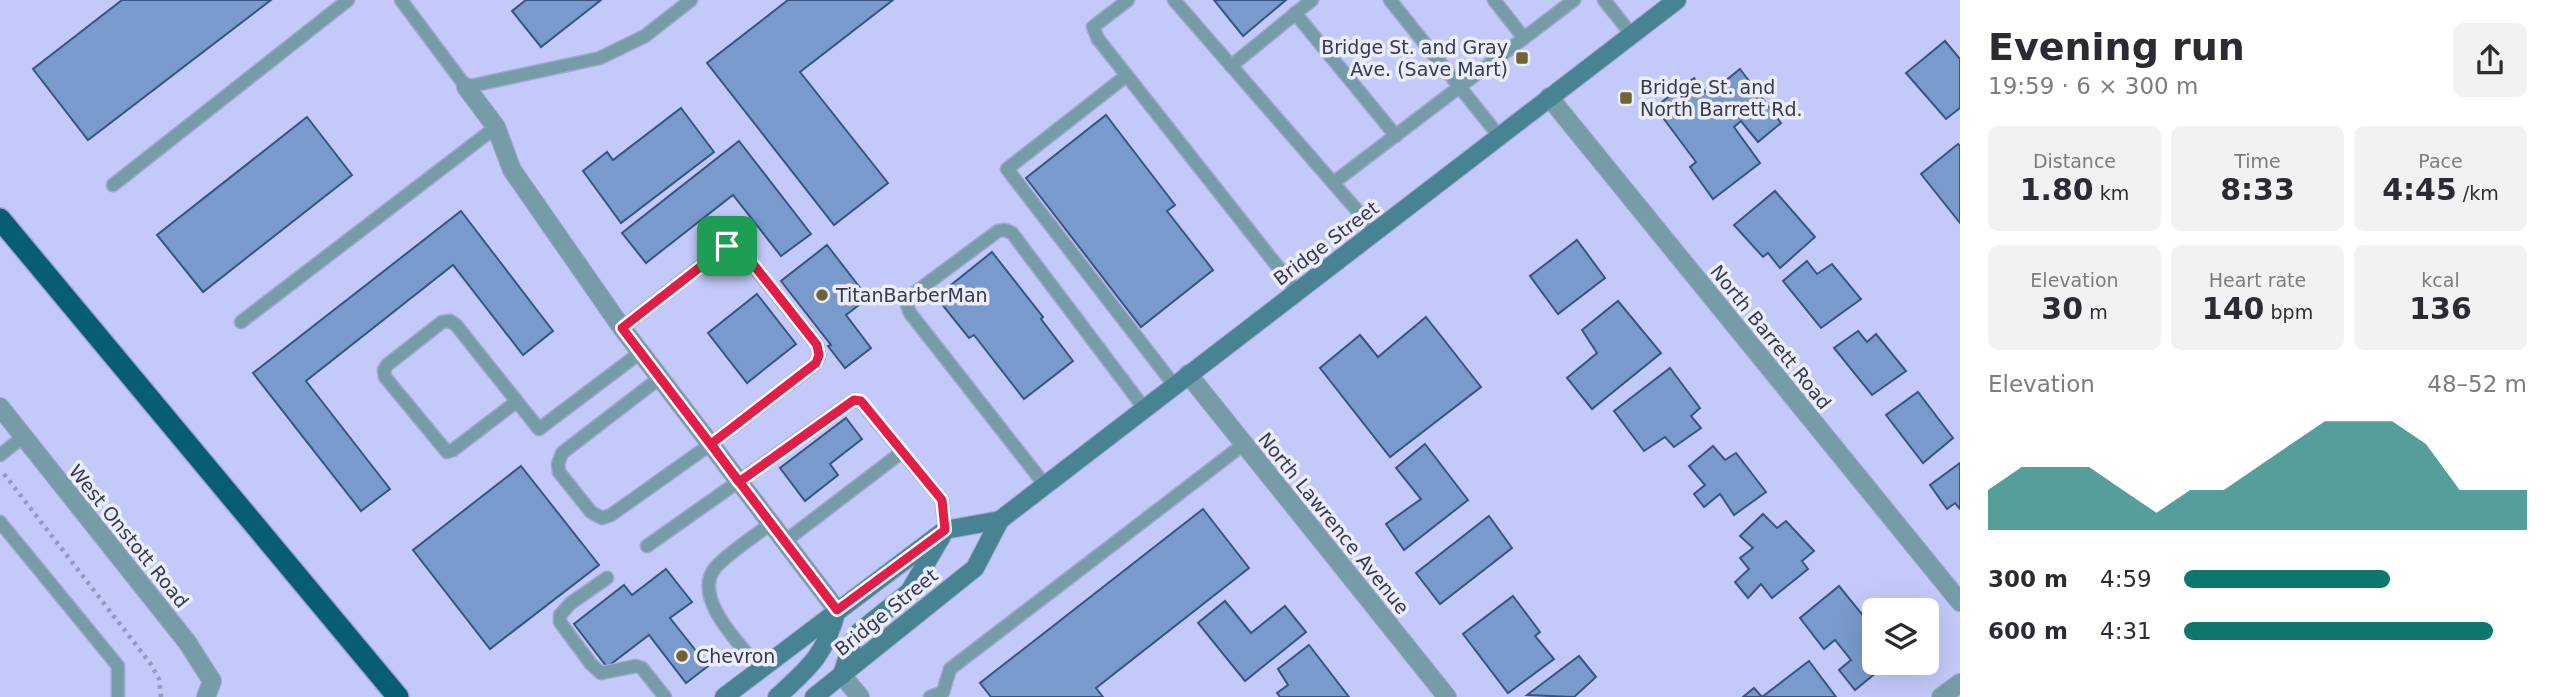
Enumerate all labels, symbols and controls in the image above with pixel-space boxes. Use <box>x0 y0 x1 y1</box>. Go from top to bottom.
button: share <box>2453 23 2527 97</box>
text: Evening run <box>1988 25 2245 69</box>
place label: Bridge St. and Gray Ave. (Save Mart) <box>1321 36 1508 80</box>
marker: Bridge St. and Gray Ave. (Save Mart) <box>1514 50 1530 66</box>
text: 19:59 · 6 × 300 m <box>1988 73 2198 99</box>
place label: Bridge St. and North Barrett Rd. <box>1640 76 1803 120</box>
marker: Bridge St. and North Barrett Rd. <box>1618 90 1634 106</box>
text: Distance <box>2033 150 2116 172</box>
text: Time <box>2234 150 2281 172</box>
text: Pace <box>2418 150 2463 172</box>
text: 1.80 <box>2020 172 2094 207</box>
text: 8:33 <box>2220 172 2295 207</box>
text: 4:45 <box>2382 172 2457 207</box>
text: km <box>2094 182 2129 204</box>
text: /km <box>2457 182 2499 204</box>
street label: Bridge Street <box>1269 196 1383 290</box>
pin <box>697 216 757 276</box>
icon: arrive <box>708 227 746 265</box>
street label: North Barrett Road <box>1706 261 1836 413</box>
text: Elevation <box>2030 269 2119 291</box>
text: Heart rate <box>2209 269 2306 291</box>
text: kcal <box>2421 269 2460 291</box>
place label: TitanBarberMan <box>835 284 988 306</box>
marker: TitanBarberMan <box>814 287 830 303</box>
text: 30 <box>2041 291 2083 326</box>
text: 140 <box>2202 291 2264 326</box>
text: 136 <box>2409 291 2472 326</box>
text: m <box>2083 301 2108 323</box>
text: bpm <box>2264 301 2313 323</box>
text: Elevation <box>1988 371 2095 397</box>
text: 48–52 m <box>2427 371 2527 397</box>
street label: North Lawrence Avenue <box>1254 428 1414 618</box>
street label: West Onstott Road <box>65 460 193 612</box>
street label: Bridge Street <box>830 564 942 660</box>
text: 300 m <box>1988 566 2068 592</box>
text: 4:59 <box>2100 566 2152 592</box>
map controls <box>1862 598 1939 675</box>
button: layers <box>1862 598 1939 675</box>
text: 600 m <box>1988 618 2068 644</box>
text: 4:31 <box>2100 618 2152 644</box>
place label: Chevron <box>696 645 775 667</box>
marker: Chevron <box>674 648 690 664</box>

